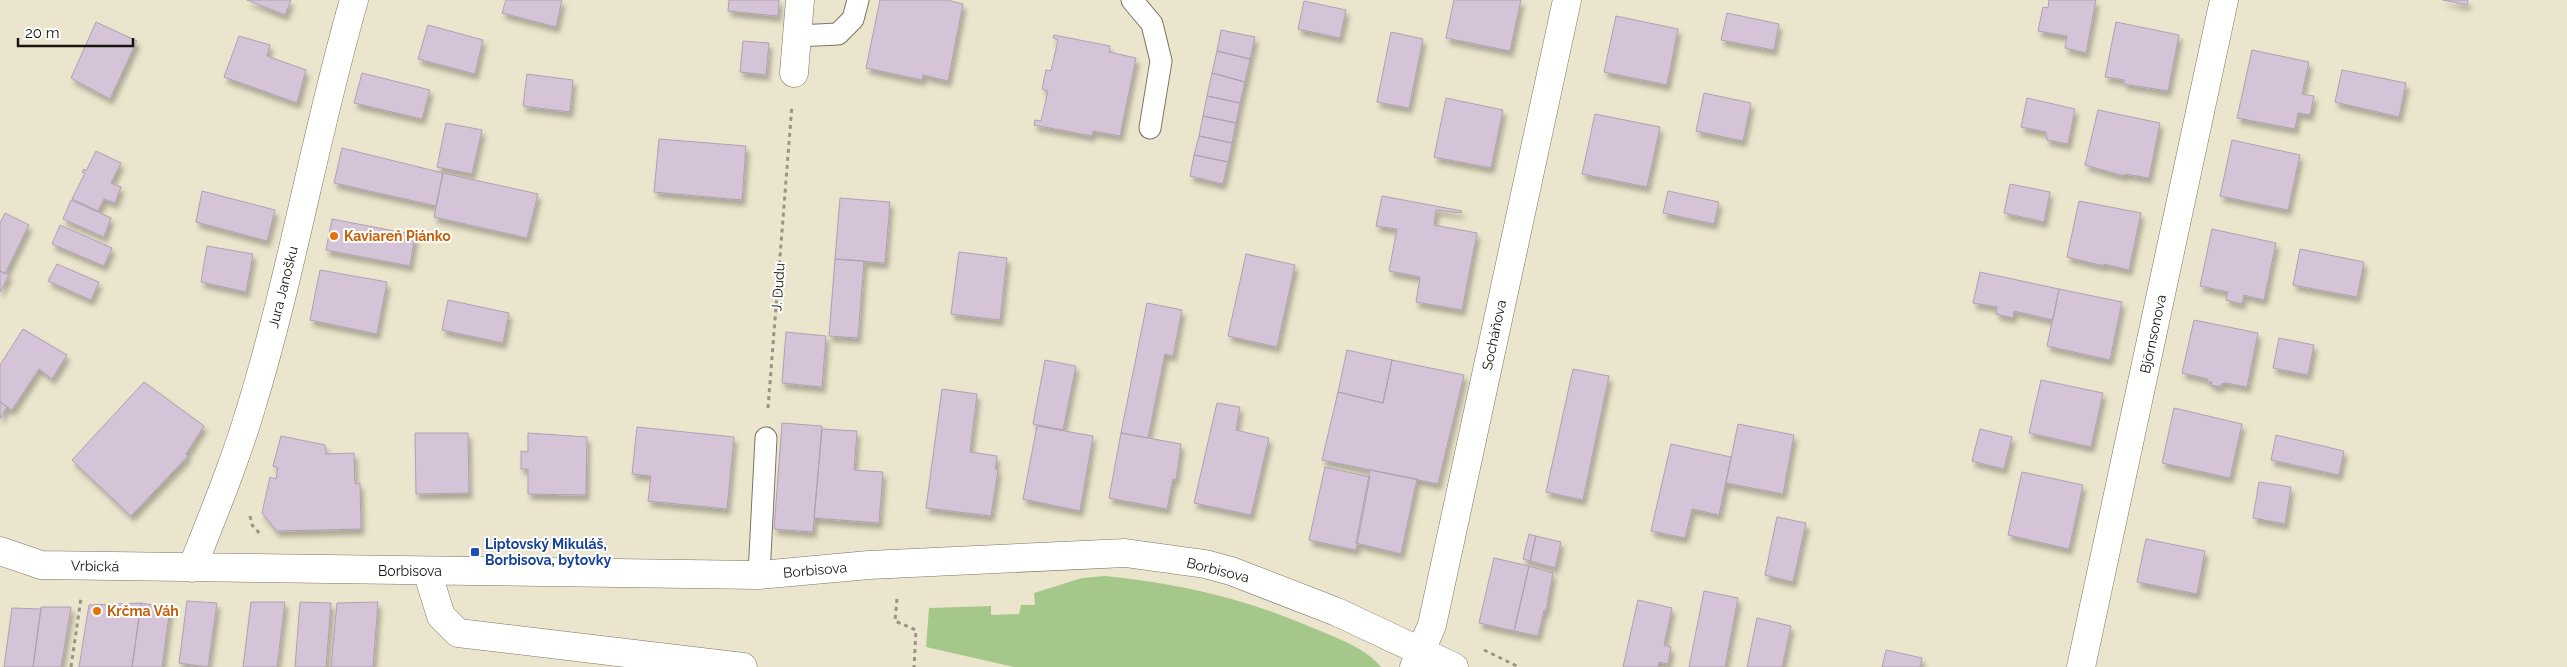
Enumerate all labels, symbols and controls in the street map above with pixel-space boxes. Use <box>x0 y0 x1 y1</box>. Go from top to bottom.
scale bar <box>18 15 132 47</box>
text: 20 m <box>25 24 60 42</box>
place label: Kaviareň Piánko <box>344 228 451 244</box>
marker: Kaviareň Piánko <box>328 230 340 242</box>
street label: Jura Janošku <box>265 244 301 330</box>
street label: J. Dudu <box>768 262 788 312</box>
street label: Björnsonova <box>2137 293 2169 375</box>
street label: Socháňova <box>1479 298 1509 372</box>
place label: Liptovský Mikuláš, Borbisova, bytovky <box>485 536 612 568</box>
marker: Liptovský Mikuláš, Borbisova, bytovky <box>469 546 481 558</box>
street label: Borbisova <box>1185 554 1251 586</box>
street label: Vrbická <box>71 558 119 574</box>
street label: Borbisova <box>782 559 848 581</box>
street label: Borbisova <box>378 563 442 579</box>
place label: Krčma Váh <box>107 603 179 619</box>
marker: Krčma Váh <box>91 605 103 617</box>

